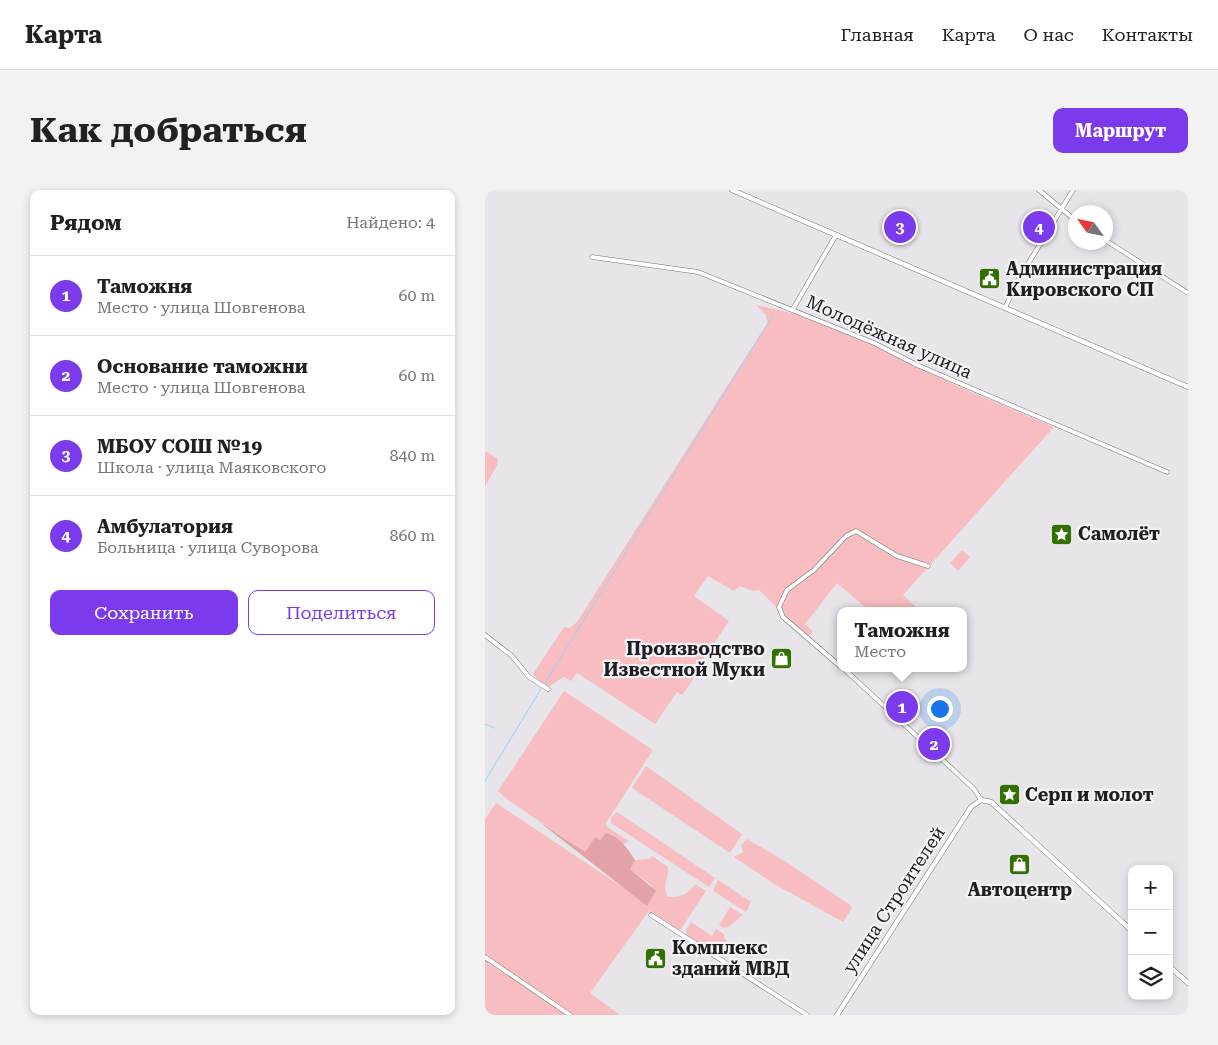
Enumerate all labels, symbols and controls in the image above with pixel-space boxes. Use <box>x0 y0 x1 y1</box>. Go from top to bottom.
text: Карта <box>25 21 102 49</box>
text: Главная <box>841 24 914 45</box>
text: Карта <box>942 24 996 45</box>
text: О нас <box>1024 24 1074 45</box>
text: Контакты <box>1102 24 1193 45</box>
button: Маршрут <box>1053 108 1188 153</box>
text: Как добраться <box>30 110 307 151</box>
north arrow <box>1068 205 1113 250</box>
pin: 3 <box>884 208 916 246</box>
pin: 4 <box>1023 208 1055 246</box>
text: Рядом <box>50 211 122 235</box>
text: Найдено: 4 <box>346 213 435 232</box>
place label: Администрация Кировского СП <box>1006 258 1162 300</box>
public building icon: Администрация Кировского СП <box>978 267 1002 291</box>
text: Таможня <box>97 275 192 298</box>
text: 1 <box>62 286 70 305</box>
text: 60 m <box>398 286 435 305</box>
street label: Молодёжная улица <box>803 291 976 383</box>
text: Место · улица Шовгенова <box>97 298 306 317</box>
text: Основание таможни <box>97 355 308 378</box>
text: 2 <box>62 366 70 385</box>
text: 60 m <box>398 366 435 385</box>
text: Место · улица Шовгенова <box>97 378 306 397</box>
text: МБОУ СОШ №19 <box>97 435 262 458</box>
text: 3 <box>62 446 70 465</box>
text: 840 m <box>389 446 435 465</box>
text: Школа · улица Маяковского <box>97 458 326 477</box>
text: Амбулатория <box>97 515 233 538</box>
place icon: Самолёт <box>1050 522 1074 546</box>
place label: Самолёт <box>1078 523 1160 544</box>
text: 4 <box>62 526 70 545</box>
text: 860 m <box>389 526 435 545</box>
text: Больница · улица Суворова <box>97 538 319 557</box>
button: Сохранить <box>50 590 238 635</box>
button: Поделиться <box>248 590 435 635</box>
popup <box>837 607 967 672</box>
text: Таможня <box>854 619 950 642</box>
place label: Производство Известной Муки <box>604 638 765 680</box>
text: Место <box>854 642 906 661</box>
shop icon: Производство Известной Муки <box>769 647 793 671</box>
pin: 1 <box>886 688 918 726</box>
your location <box>927 696 953 722</box>
pin: 2 <box>918 725 950 763</box>
place icon: Серп и молот <box>997 783 1021 807</box>
place label: Серп и молот <box>1025 784 1154 805</box>
street label: улица Строителей <box>838 822 949 977</box>
shop icon: Автоцентр <box>1008 853 1032 877</box>
map controls <box>1128 865 1173 1000</box>
button: + <box>1128 865 1173 910</box>
place label: Автоцентр <box>968 879 1072 900</box>
button: − <box>1128 910 1173 955</box>
place label: Комплекс зданий МВД <box>672 937 789 979</box>
public building icon: Комплекс зданий МВД <box>644 946 668 970</box>
button: layers <box>1128 955 1173 1000</box>

